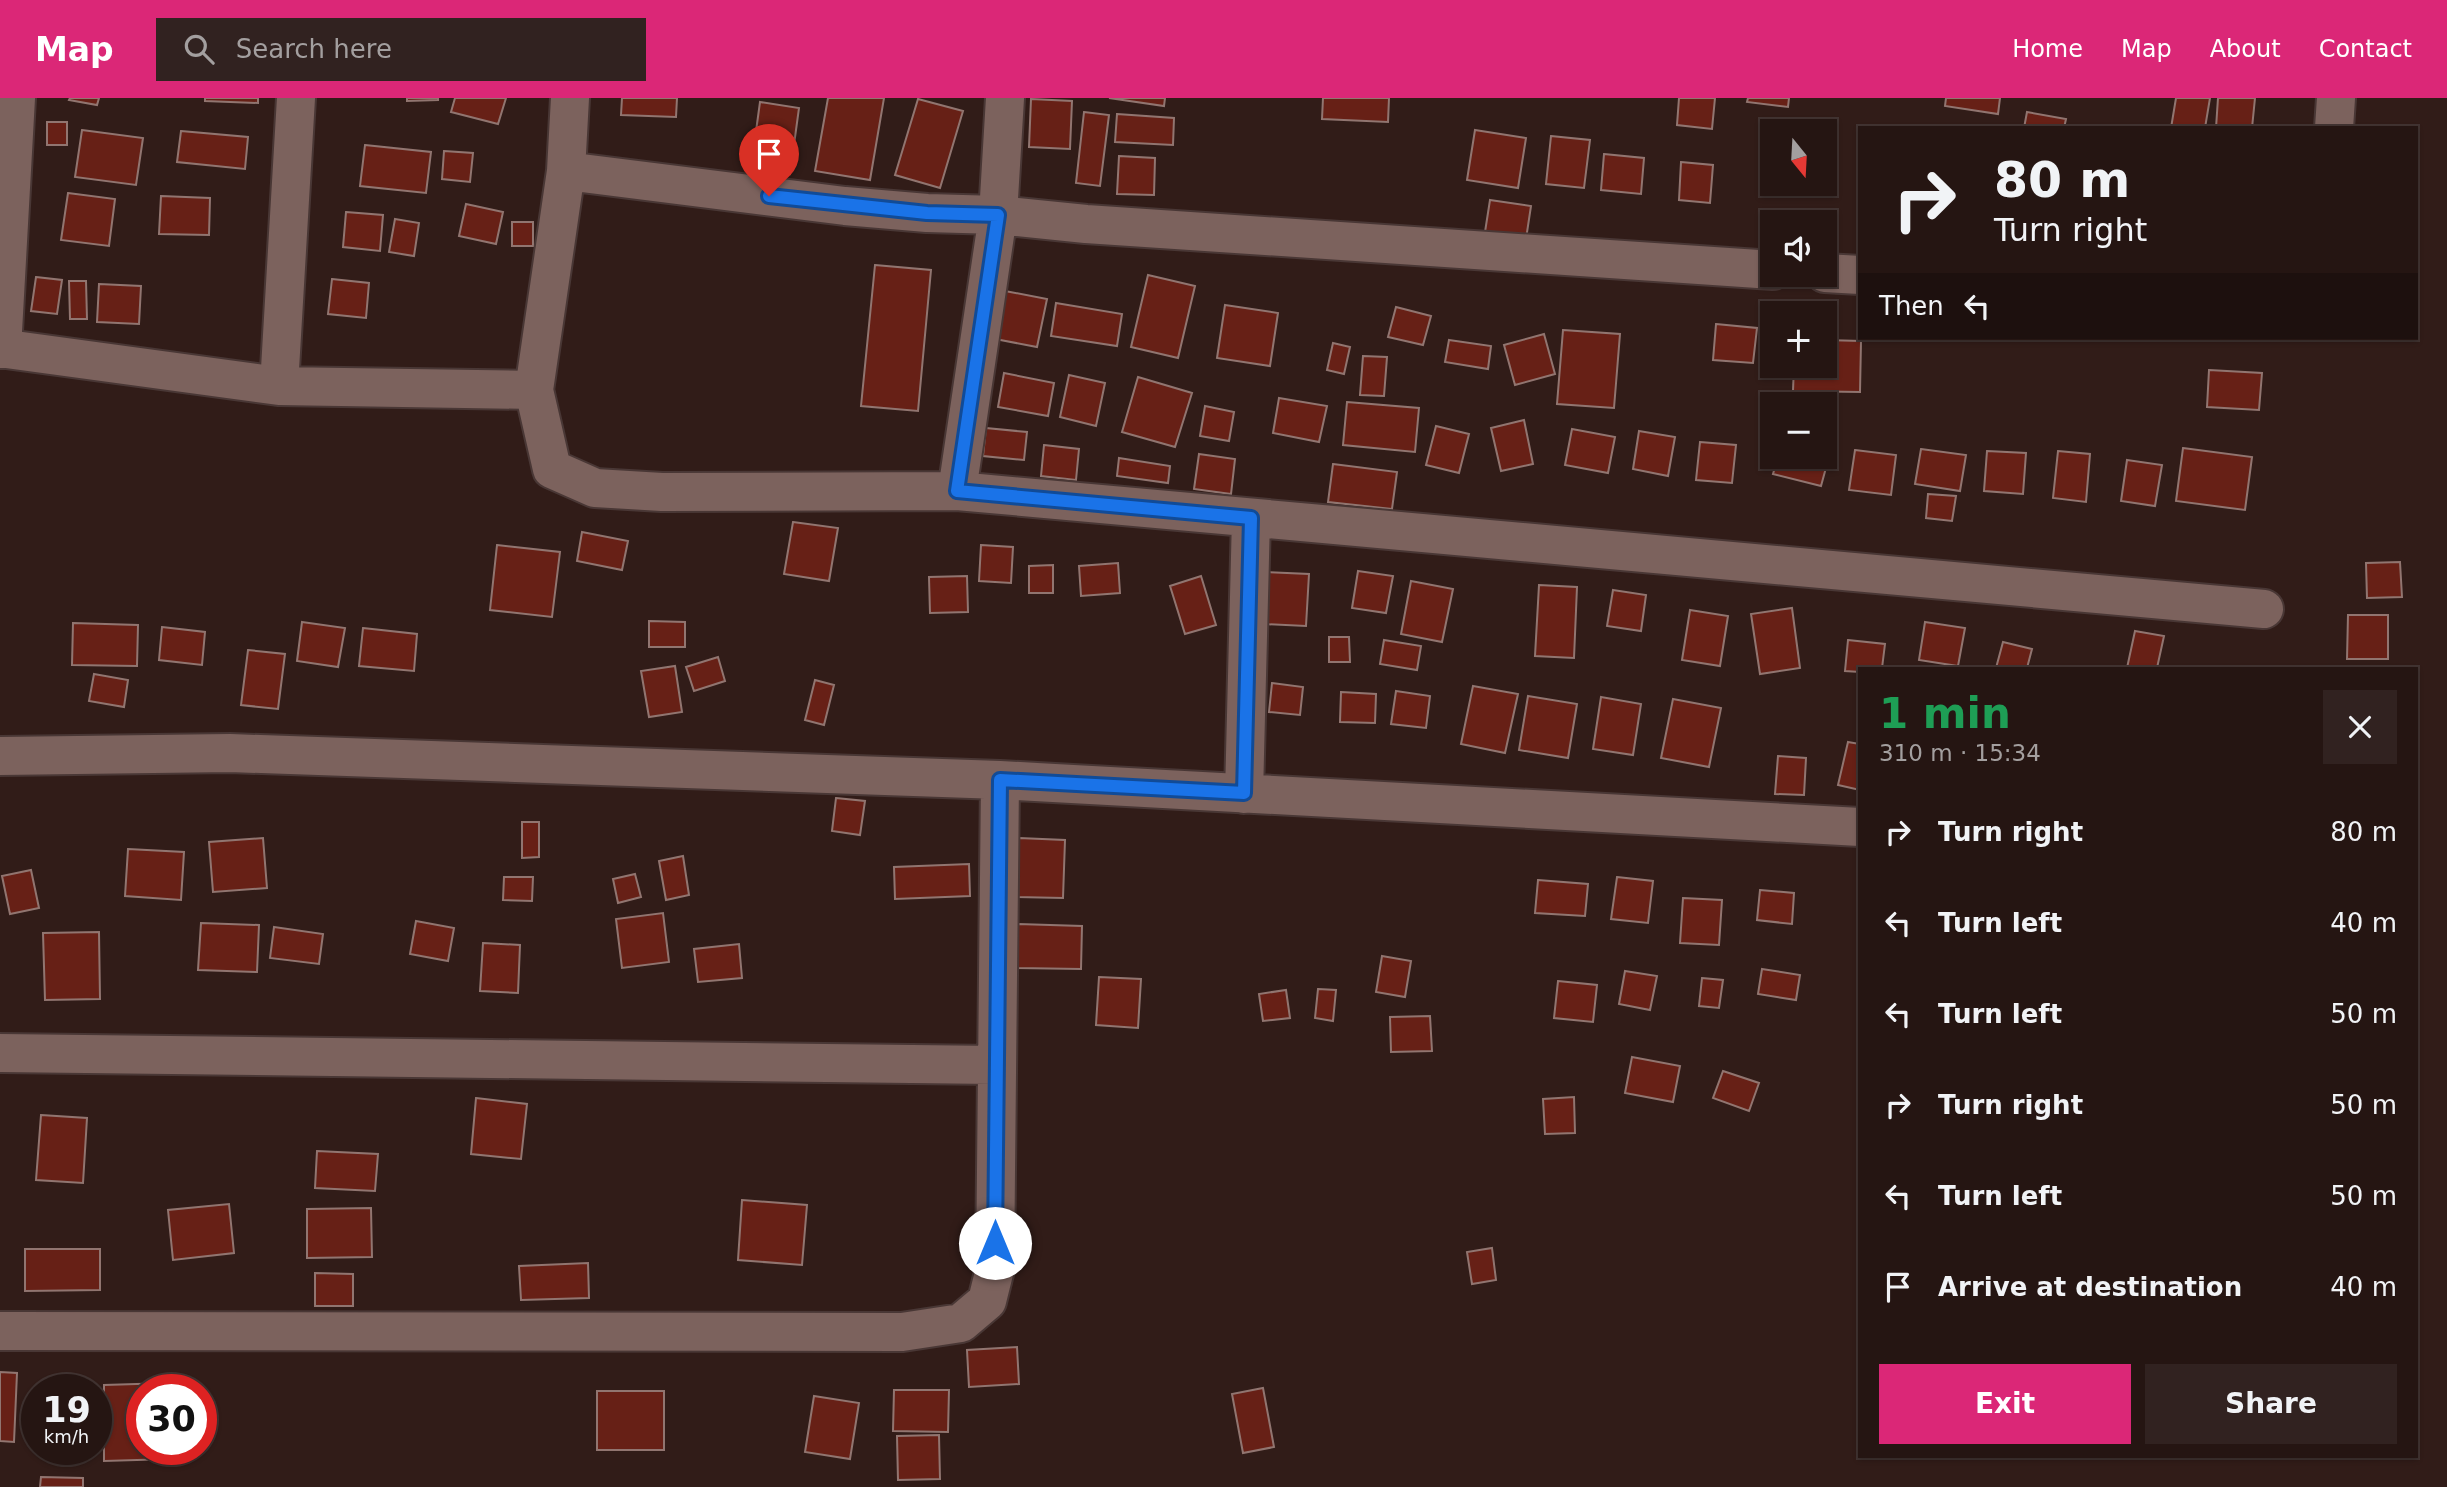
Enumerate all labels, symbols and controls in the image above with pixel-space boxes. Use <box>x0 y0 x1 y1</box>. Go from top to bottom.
search box <box>156 18 646 81</box>
text: Map <box>35 30 114 69</box>
icon: search <box>180 30 218 68</box>
text: Search here <box>236 34 392 64</box>
text: Home <box>2012 35 2083 63</box>
text: Map <box>2121 35 2172 63</box>
text: About <box>2210 35 2281 63</box>
text: Contact <box>2319 35 2412 63</box>
north arrow <box>1760 119 1838 196</box>
map controls <box>1760 119 1837 469</box>
pin <box>739 124 799 196</box>
icon: arrive <box>750 135 788 173</box>
text: 80 m <box>1994 152 2130 209</box>
icon: right <box>1879 154 1970 245</box>
button: sound <box>1760 210 1837 287</box>
text: Turn right <box>1994 211 2147 249</box>
icon: left <box>1958 287 1996 325</box>
text: Then <box>1879 291 1944 321</box>
button: + <box>1760 301 1837 378</box>
button: − <box>1760 392 1837 469</box>
text: 1 min <box>1879 689 2011 738</box>
button: close <box>2323 690 2397 764</box>
text: 310 m · 15:34 <box>1879 740 2041 766</box>
icon: right <box>1879 813 1917 851</box>
text: Turn right <box>1938 817 2083 847</box>
text: 80 m <box>2330 817 2397 847</box>
icon: left <box>1879 904 1917 942</box>
text: Turn left <box>1938 908 2062 938</box>
text: 40 m <box>2330 908 2397 938</box>
icon: left <box>1879 995 1917 1033</box>
text: Turn left <box>1938 999 2062 1029</box>
text: 50 m <box>2330 999 2397 1029</box>
icon: right <box>1879 1086 1917 1124</box>
text: Turn right <box>1938 1090 2083 1120</box>
text: 50 m <box>2330 1090 2397 1120</box>
icon: left <box>1879 1177 1917 1215</box>
text: Turn left <box>1938 1181 2062 1211</box>
text: 50 m <box>2330 1181 2397 1211</box>
position arrow <box>958 1206 1032 1280</box>
icon: arrive <box>1879 1268 1917 1306</box>
text: Arrive at destination <box>1938 1272 2242 1302</box>
text: 40 m <box>2330 1272 2397 1302</box>
button: Exit <box>1879 1364 2131 1444</box>
button: Share <box>2145 1364 2397 1444</box>
speed limit sign: 30 <box>126 1374 217 1465</box>
text: 19 <box>42 1390 91 1430</box>
text: km/h <box>44 1426 89 1447</box>

